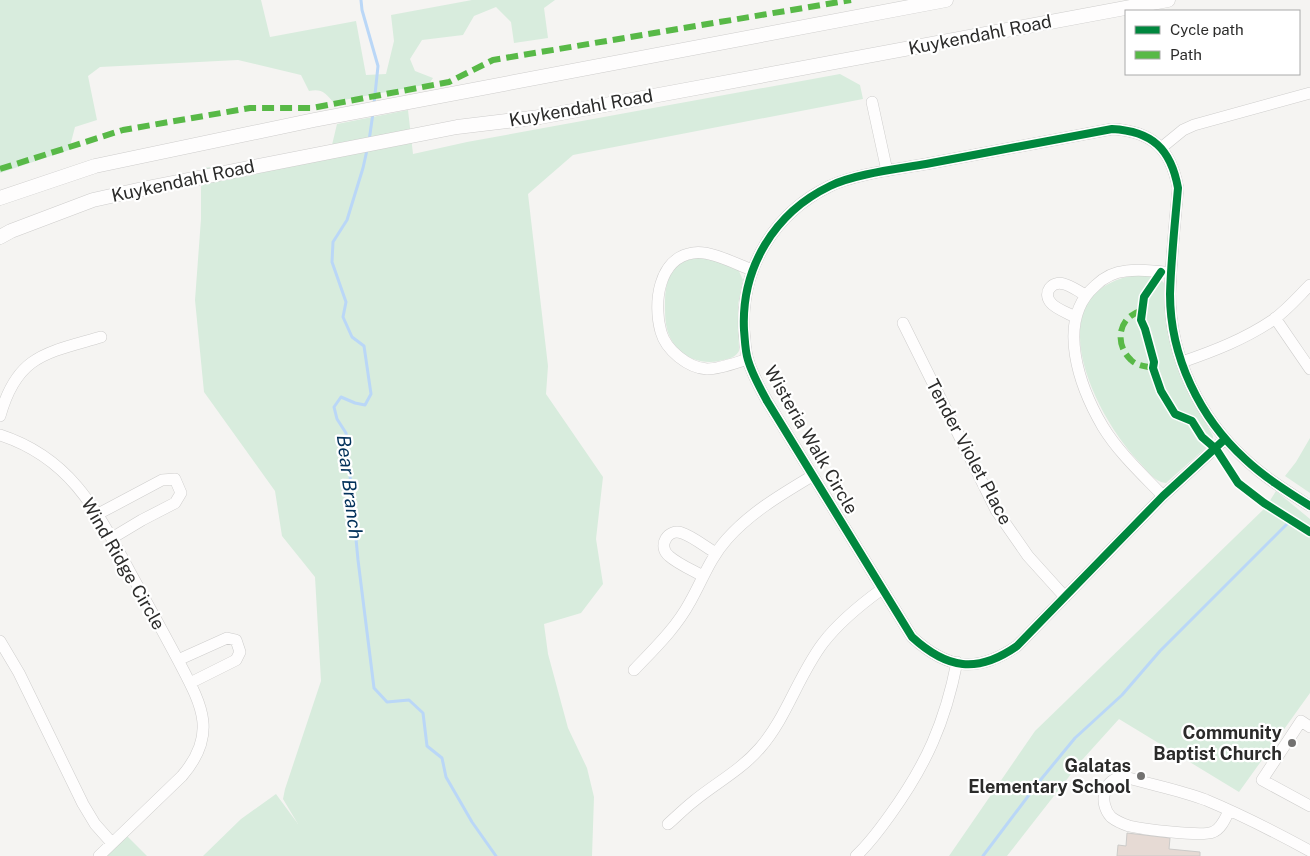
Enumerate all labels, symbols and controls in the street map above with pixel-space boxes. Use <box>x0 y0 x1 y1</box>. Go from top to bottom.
street label: Kuykendahl Road <box>906 10 1053 59</box>
legend <box>1125 10 1300 75</box>
text: Cycle path <box>1170 21 1244 38</box>
text: Path <box>1170 46 1202 63</box>
street label: Kuykendahl Road <box>507 85 654 130</box>
street label: Kuykendahl Road <box>109 155 256 206</box>
street label: Wisteria Walk Circle <box>760 362 862 518</box>
street label: Tender Violet Place <box>922 376 1017 528</box>
water label: Bear Branch <box>333 434 367 540</box>
street label: Wind Ridge Circle <box>77 494 170 633</box>
place label: Community Baptist Church <box>1153 722 1282 764</box>
marker: Community Baptist Church <box>1286 737 1298 749</box>
place label: Galatas Elementary School <box>968 755 1131 797</box>
marker: Galatas Elementary School <box>1135 770 1147 782</box>

